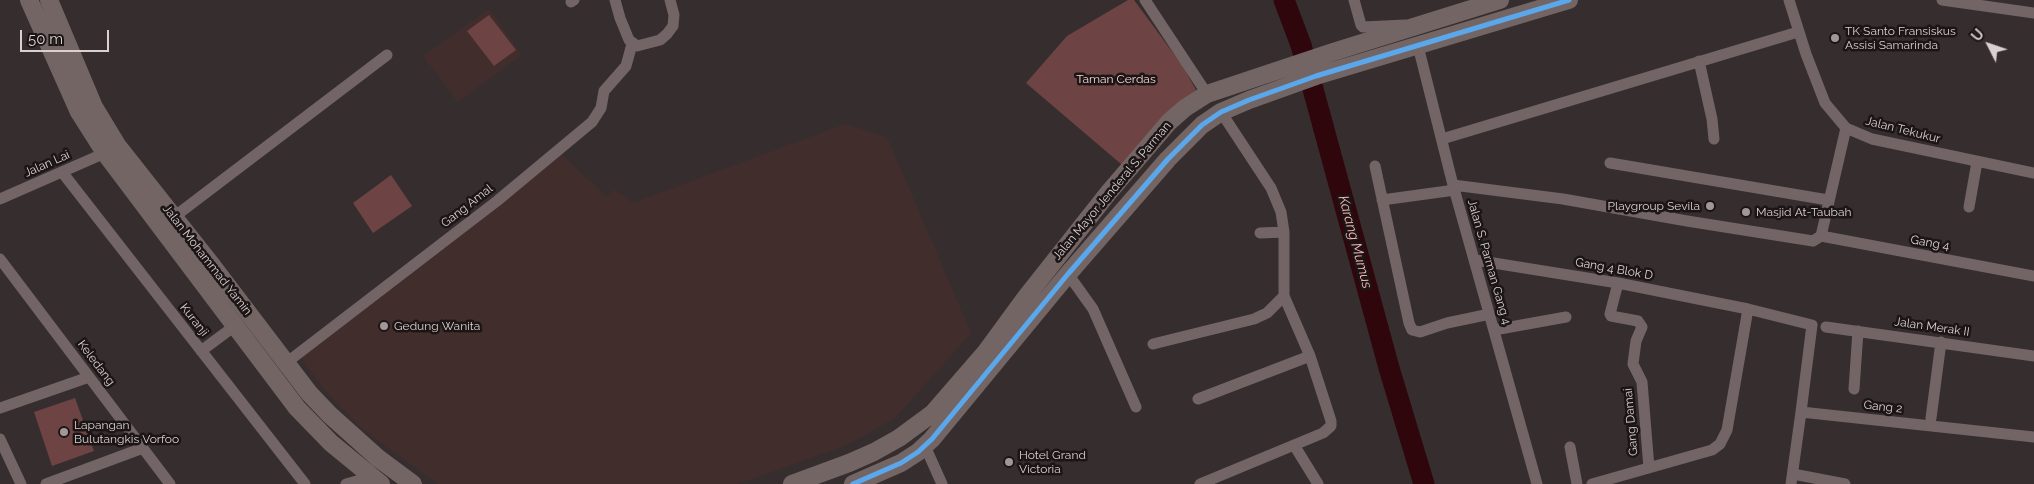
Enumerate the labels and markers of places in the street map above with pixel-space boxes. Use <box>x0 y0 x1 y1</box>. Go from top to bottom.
place label: TK Santo Fransiskus Assisi Samarinda <box>1845 24 1956 52</box>
marker: TK Santo Fransiskus Assisi Samarinda <box>1829 32 1841 44</box>
place label: Playgroup Sevila <box>1607 199 1700 213</box>
marker: Playgroup Sevila <box>1704 200 1716 212</box>
place label: Masjid At-Taubah <box>1756 205 1851 219</box>
marker: Masjid At-Taubah <box>1740 206 1752 218</box>
place label: Gedung Wanita <box>394 319 480 333</box>
marker: Gedung Wanita <box>378 320 390 332</box>
place label: Lapangan Bulutangkis Vorfoo <box>74 418 179 446</box>
marker: Lapangan Bulutangkis Vorfoo <box>58 426 70 438</box>
place label: Hotel Grand Victoria <box>1019 448 1086 476</box>
marker: Hotel Grand Victoria <box>1003 456 1015 468</box>

